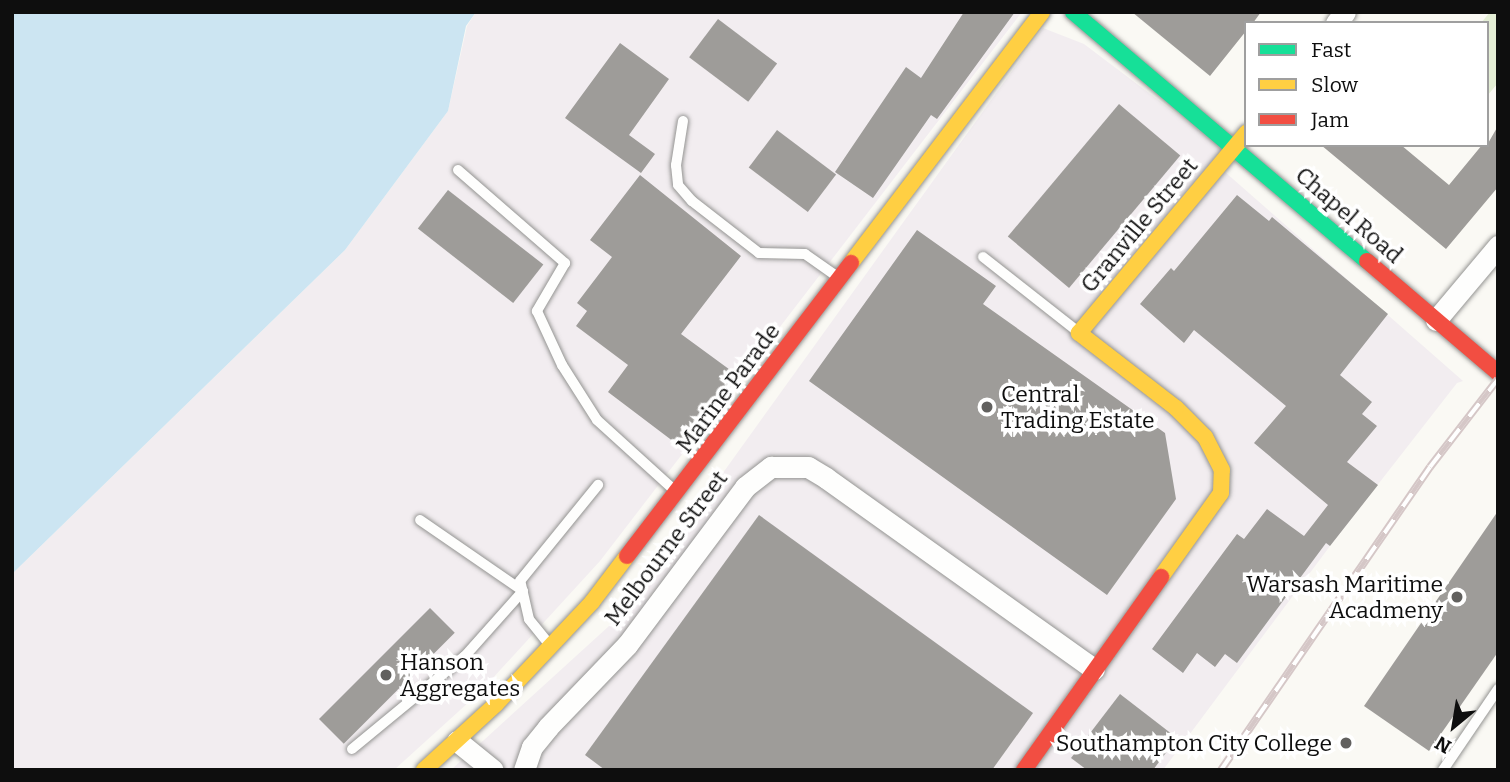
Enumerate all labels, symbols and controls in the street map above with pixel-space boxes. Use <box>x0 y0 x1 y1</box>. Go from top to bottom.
legend <box>1244 21 1489 147</box>
text: Fast <box>1311 37 1351 63</box>
text: Slow <box>1311 72 1358 98</box>
text: Jam <box>1311 107 1349 133</box>
street label: Granville Street <box>1075 152 1203 298</box>
street label: Chapel Road <box>1290 161 1408 269</box>
street label: Marine Parade <box>670 318 786 458</box>
place label: Central Trading Estate <box>1001 380 1155 434</box>
marker: Central Trading Estate <box>979 399 995 415</box>
street label: Melbourne Street <box>599 465 733 631</box>
place label: Warsash Maritime Acadmeny <box>1246 570 1443 624</box>
marker: Warsash Maritime Acadmeny <box>1449 589 1465 605</box>
place label: Hanson Aggregates <box>400 648 520 702</box>
marker: Hanson Aggregates <box>378 667 394 683</box>
north arrow <box>1419 691 1489 761</box>
place label: Southampton City College <box>1056 729 1332 757</box>
text: N <box>1431 731 1455 758</box>
marker: Southampton City College <box>1338 735 1354 751</box>

